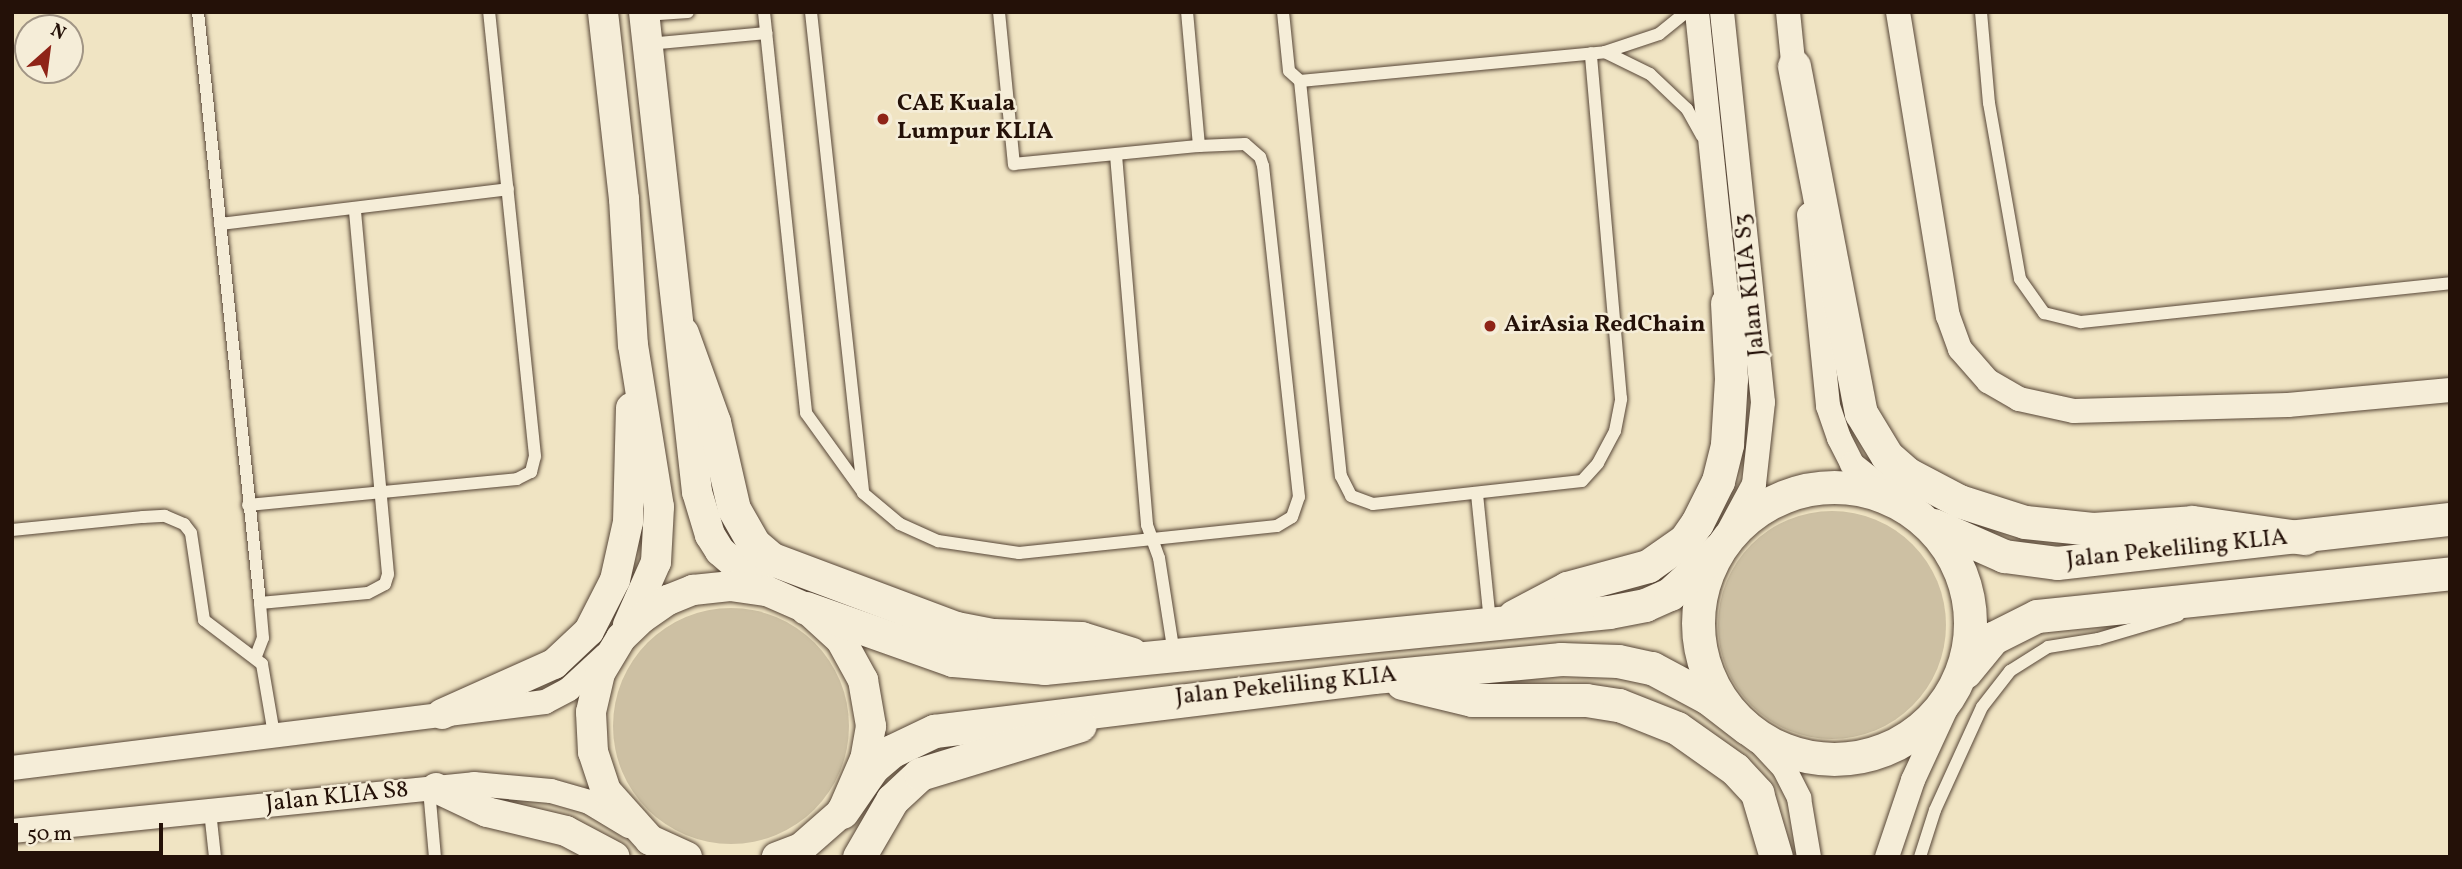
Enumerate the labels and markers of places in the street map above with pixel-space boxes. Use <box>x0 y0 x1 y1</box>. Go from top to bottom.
place label: CAE Kuala Lumpur KLIA <box>897 91 1053 147</box>
marker: CAE Kuala Lumpur KLIA <box>875 111 891 127</box>
place label: AirAsia RedChain <box>1504 312 1706 340</box>
marker: AirAsia RedChain <box>1482 318 1498 334</box>

